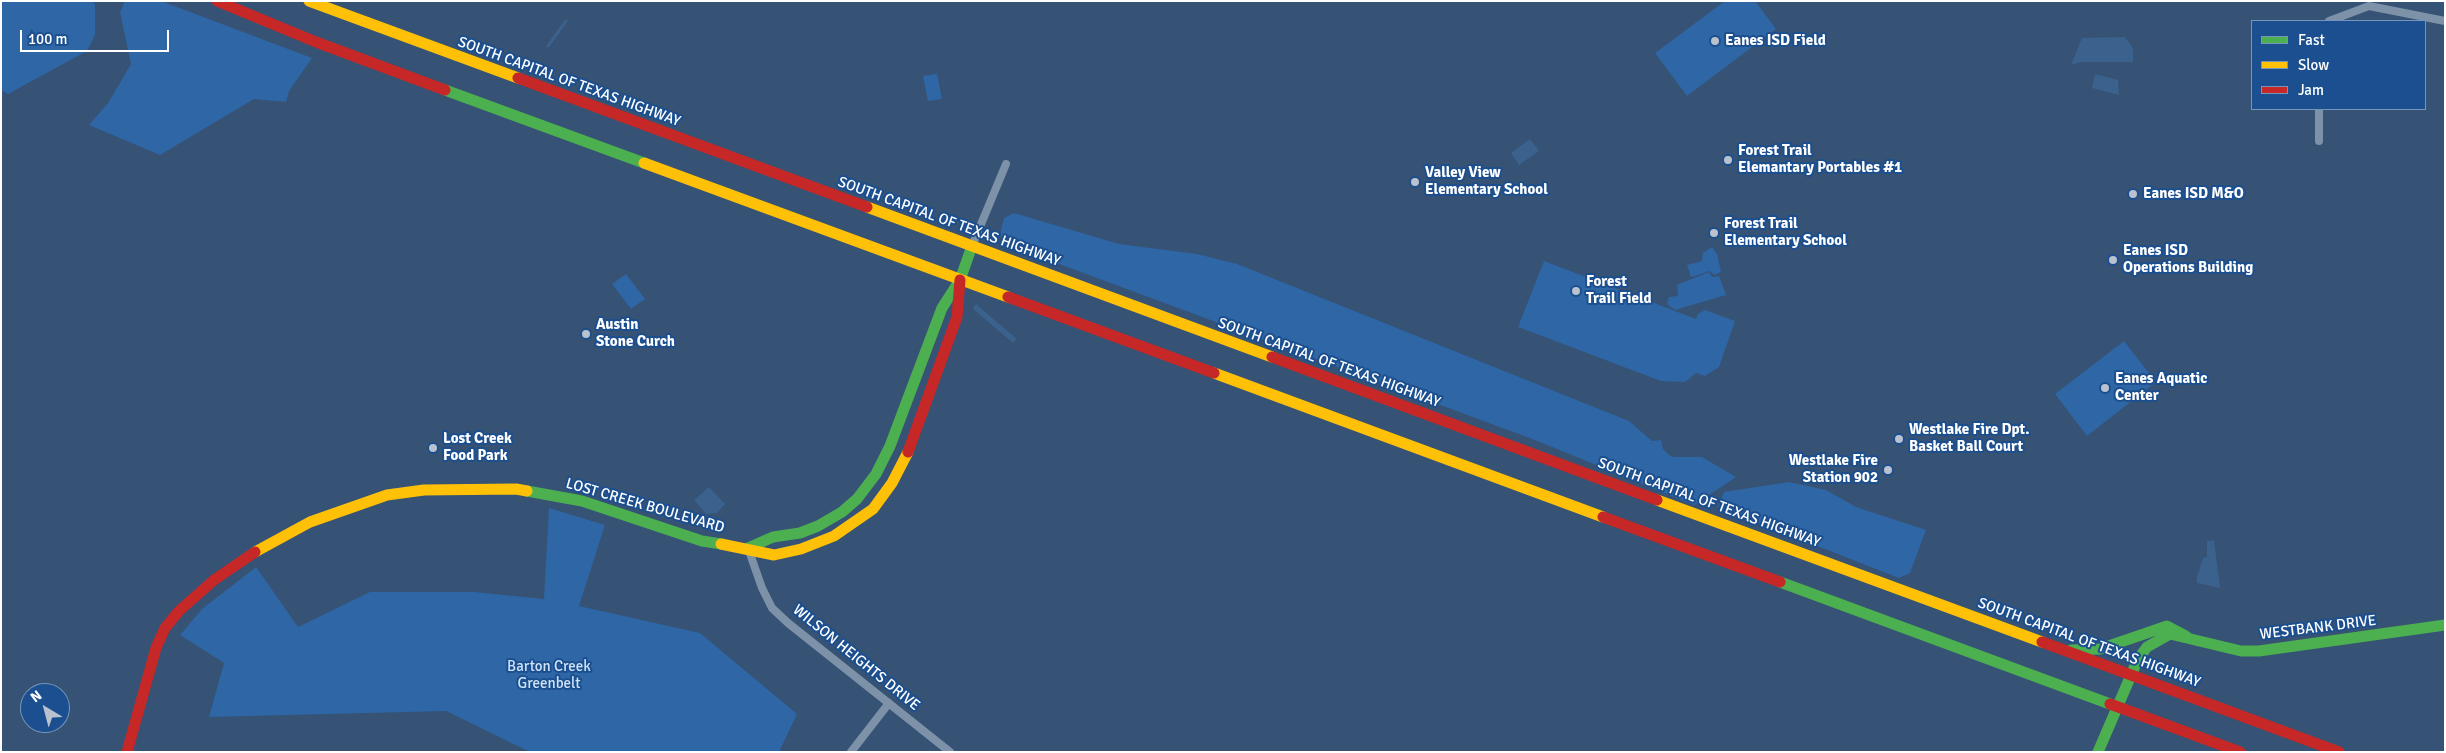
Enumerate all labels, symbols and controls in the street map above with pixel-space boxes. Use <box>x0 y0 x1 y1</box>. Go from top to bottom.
scale bar <box>22 20 171 52</box>
legend <box>2251 20 2426 110</box>
text: 100 m <box>28 30 68 48</box>
text: Fast <box>2298 31 2325 49</box>
place label: Eanes ISD Field <box>1725 32 1826 50</box>
street label: SOUTH CAPITAL OF TEXAS HIGHWAY <box>455 33 683 131</box>
marker: Eanes ISD Field <box>1709 35 1721 47</box>
text: Slow <box>2298 56 2329 74</box>
text: Jam <box>2298 81 2324 99</box>
place label: Forest Trail Elemantary Portables #1 <box>1738 142 1902 177</box>
marker: Forest Trail Elemantary Portables #1 <box>1722 154 1734 166</box>
place label: Valley View Elementary School <box>1425 164 1548 199</box>
street label: SOUTH CAPITAL OF TEXAS HIGHWAY <box>835 173 1063 271</box>
marker: Valley View Elementary School <box>1409 176 1421 188</box>
place label: Eanes ISD M&O <box>2143 185 2244 203</box>
marker: Eanes ISD M&O <box>2127 188 2139 200</box>
place label: Forest Trail Elementary School <box>1724 215 1847 250</box>
marker: Forest Trail Elementary School <box>1708 227 1720 239</box>
place label: Eanes ISD Operations Building <box>2123 242 2253 277</box>
marker: Eanes ISD Operations Building <box>2107 254 2119 266</box>
place label: Forest Trail Field <box>1586 273 1652 308</box>
marker: Forest Trail Field <box>1570 285 1582 297</box>
street label: SOUTH CAPITAL OF TEXAS HIGHWAY <box>1215 314 1443 412</box>
place label: Austin Stone Curch <box>596 316 675 351</box>
marker: Austin Stone Curch <box>580 328 592 340</box>
place label: Eanes Aquatic Center <box>2115 370 2207 405</box>
marker: Eanes Aquatic Center <box>2099 382 2111 394</box>
place label: Westlake Fire Dpt. Basket Ball Court <box>1909 421 2029 456</box>
place label: Lost Creek Food Park <box>443 430 512 465</box>
marker: Westlake Fire Dpt. Basket Ball Court <box>1893 433 1905 445</box>
marker: Lost Creek Food Park <box>427 442 439 454</box>
place label: Westlake Fire Station 902 <box>1789 452 1878 487</box>
street label: SOUTH CAPITAL OF TEXAS HIGHWAY <box>1595 454 1823 552</box>
marker: Westlake Fire Station 902 <box>1882 464 1894 476</box>
street label: LOST CREEK BOULEVARD <box>564 475 726 537</box>
street label: SOUTH CAPITAL OF TEXAS HIGHWAY <box>1975 594 2203 692</box>
street label: WILSON HEIGHTS DRIVE <box>789 601 923 715</box>
street label: WESTBANK DRIVE <box>2259 612 2377 644</box>
park label: Barton Creek Greenbelt <box>507 658 591 693</box>
north arrow <box>20 683 70 733</box>
text: N <box>27 687 45 706</box>

